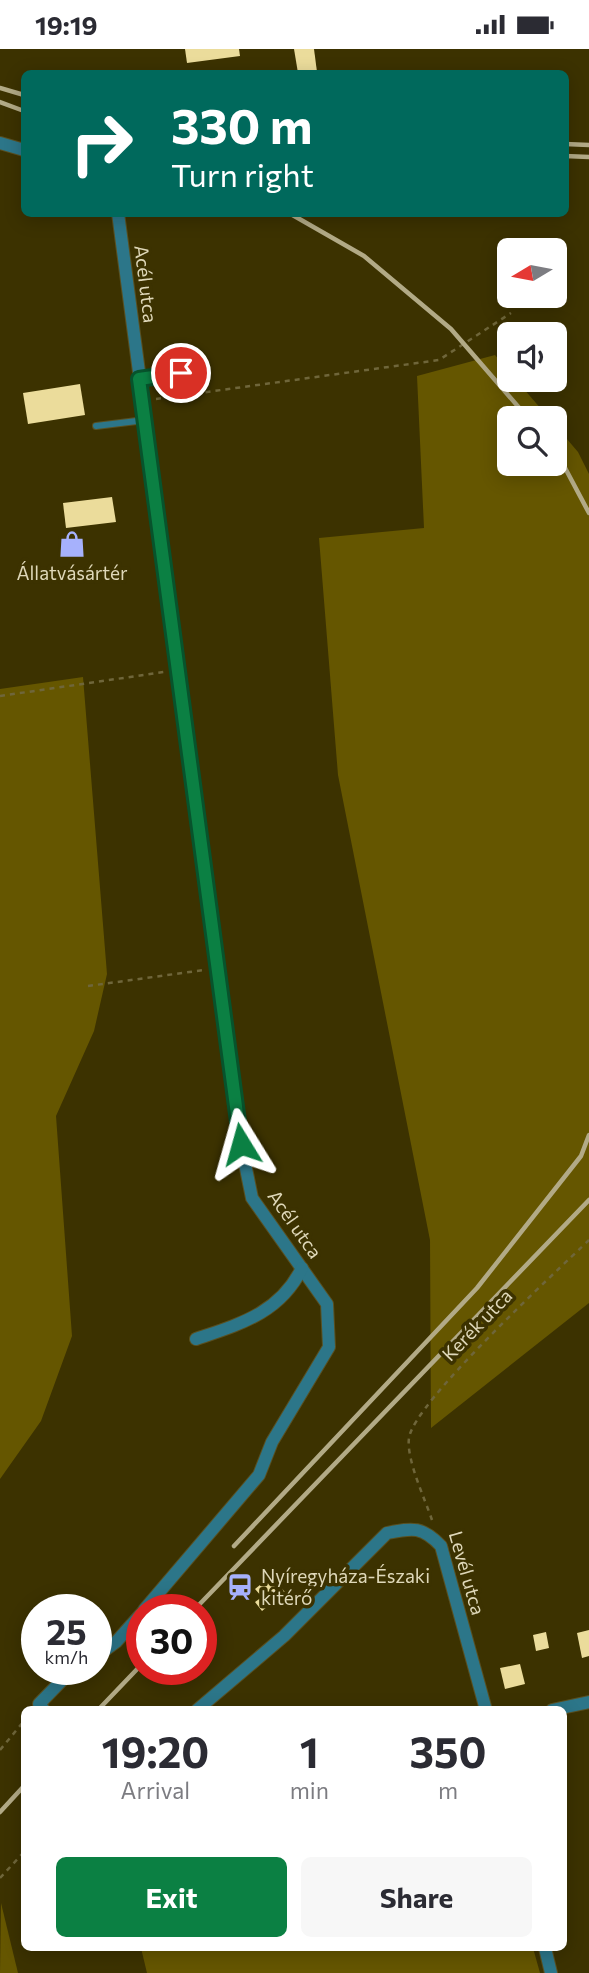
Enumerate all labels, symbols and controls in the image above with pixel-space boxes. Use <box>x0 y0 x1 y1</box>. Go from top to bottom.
text: 19:19 <box>35 9 98 40</box>
text: 330 m <box>171 94 312 154</box>
icon: right <box>56 98 147 189</box>
text: Turn right <box>171 154 314 194</box>
north arrow <box>497 238 567 308</box>
map controls <box>497 238 567 476</box>
street label: Acél utca <box>130 244 163 324</box>
button: sound <box>497 322 567 392</box>
pin <box>151 343 211 403</box>
icon: arrive <box>162 354 200 392</box>
button: search <box>497 406 567 476</box>
shop icon: Állatvásártér <box>57 529 87 559</box>
place label: Állatvásártér <box>16 561 128 584</box>
position arrow <box>204 1107 278 1181</box>
street label: Acél utca <box>264 1185 327 1262</box>
street label: Kerék utca <box>437 1284 516 1365</box>
street label: Levél utca <box>445 1528 490 1617</box>
place label: Nyíregyháza-Északi kitérő <box>261 1564 430 1609</box>
station icon: Nyíregyháza-Északi kitérő <box>225 1572 255 1602</box>
speed limit sign: 30 <box>126 1594 217 1685</box>
text: 25 <box>46 1609 87 1652</box>
text: km/h <box>45 1646 88 1668</box>
text: 19:20 <box>102 1725 209 1777</box>
text: 1 <box>300 1725 319 1777</box>
text: 350 <box>410 1725 486 1777</box>
text: Arrival <box>121 1776 190 1804</box>
text: min <box>290 1776 329 1804</box>
text: m <box>438 1776 458 1804</box>
button: Exit <box>56 1857 287 1937</box>
button: Share <box>301 1857 532 1937</box>

